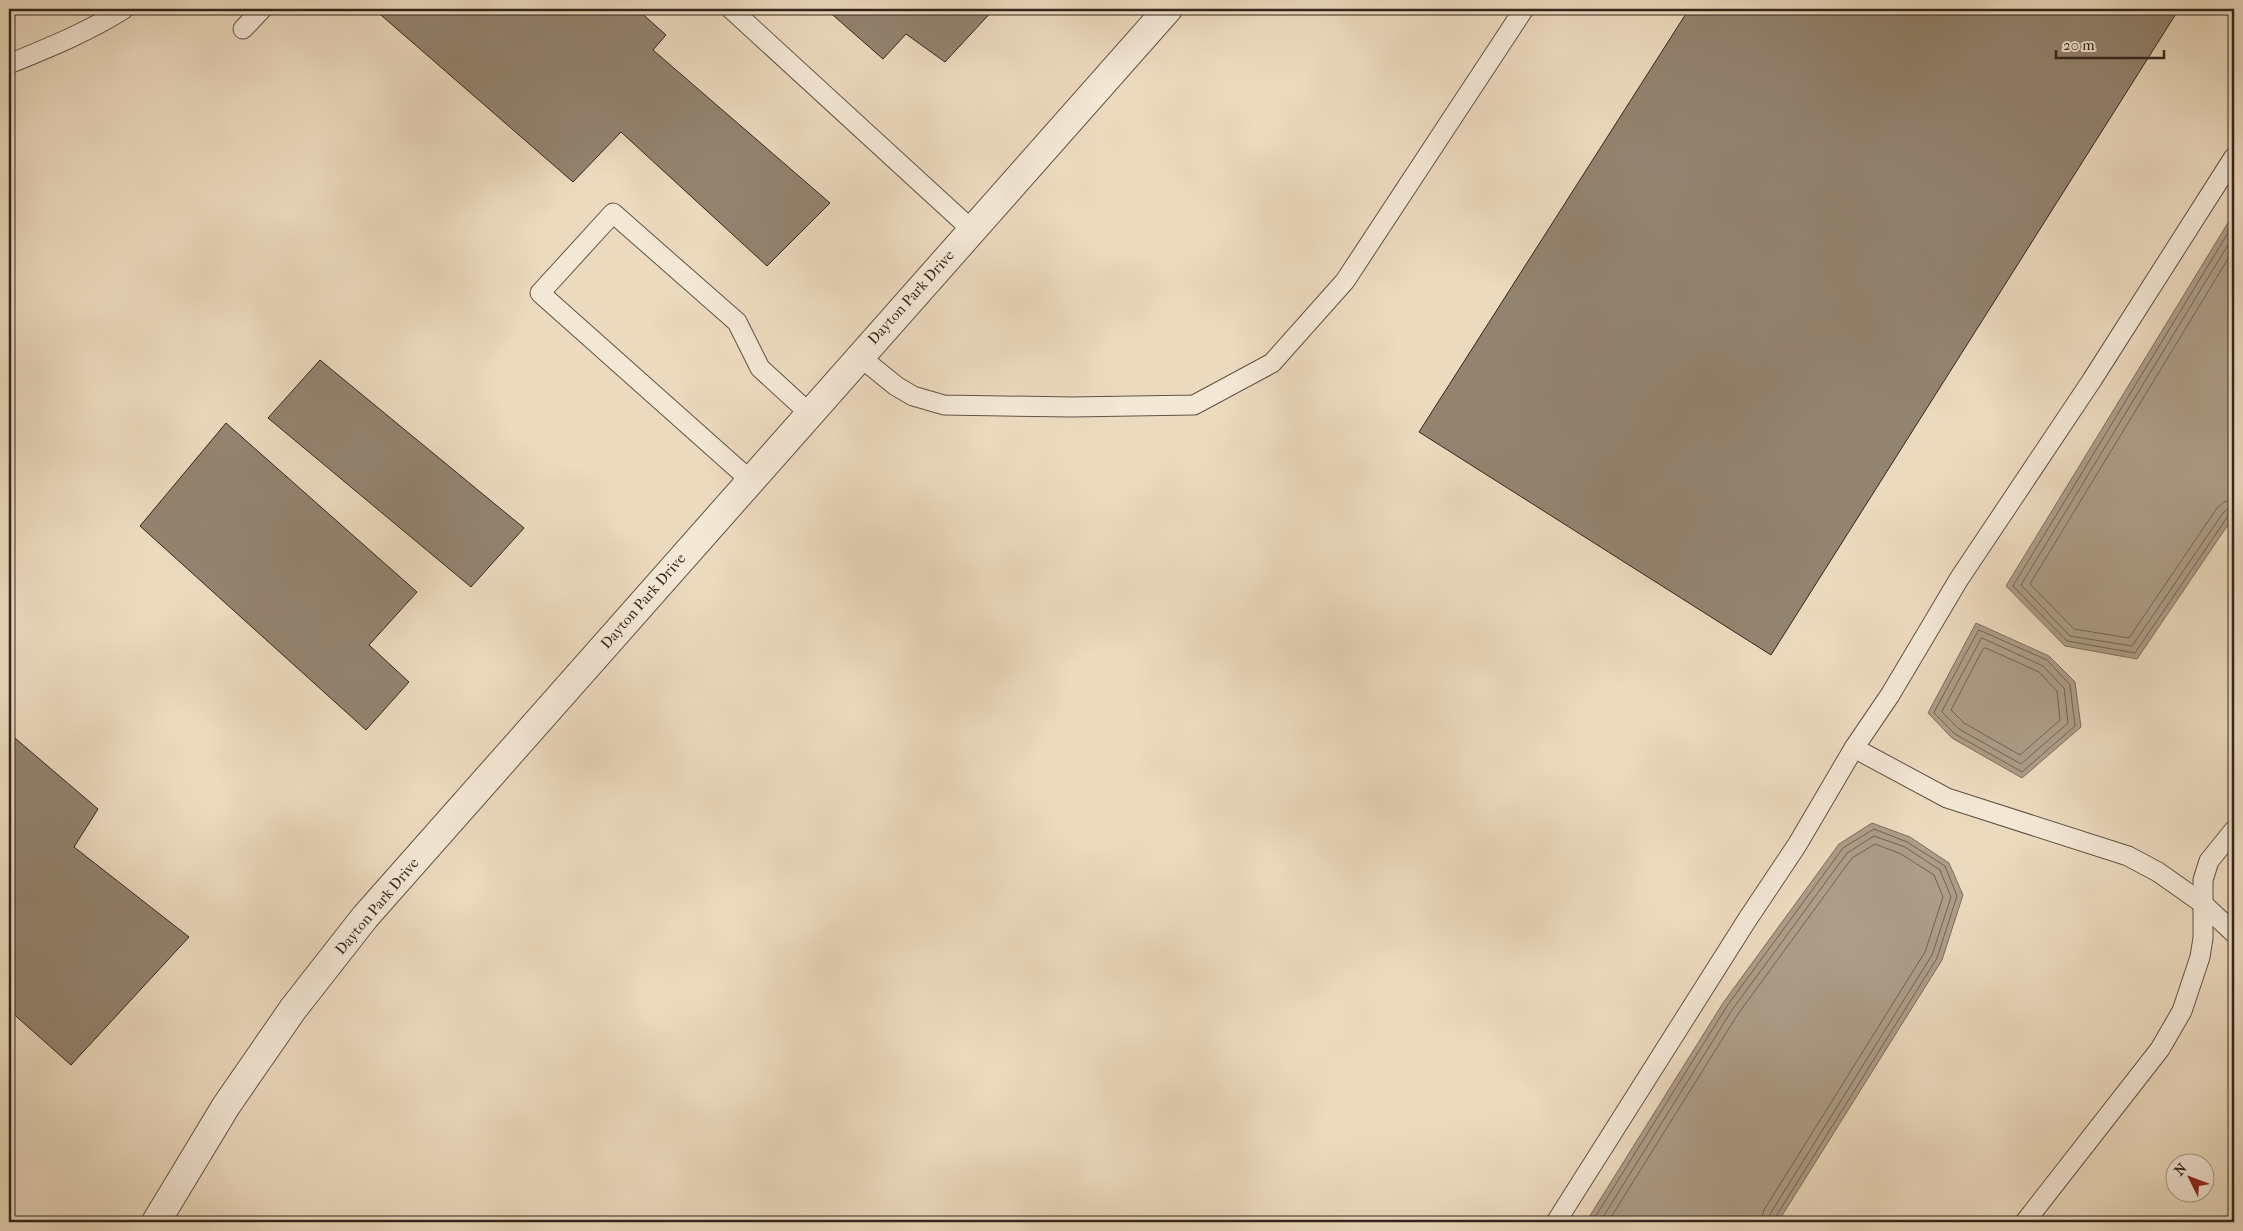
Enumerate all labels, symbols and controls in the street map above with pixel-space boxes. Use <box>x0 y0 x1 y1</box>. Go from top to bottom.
scale bar <box>2056 28 2163 60</box>
text: 20 m <box>2063 36 2095 54</box>
street label: Dayton Park Drive <box>864 246 958 348</box>
street label: Dayton Park Drive <box>597 549 690 652</box>
street label: Dayton Park Drive <box>331 854 423 958</box>
north arrow <box>2166 1154 2216 1204</box>
text: N <box>2171 1160 2191 1179</box>

